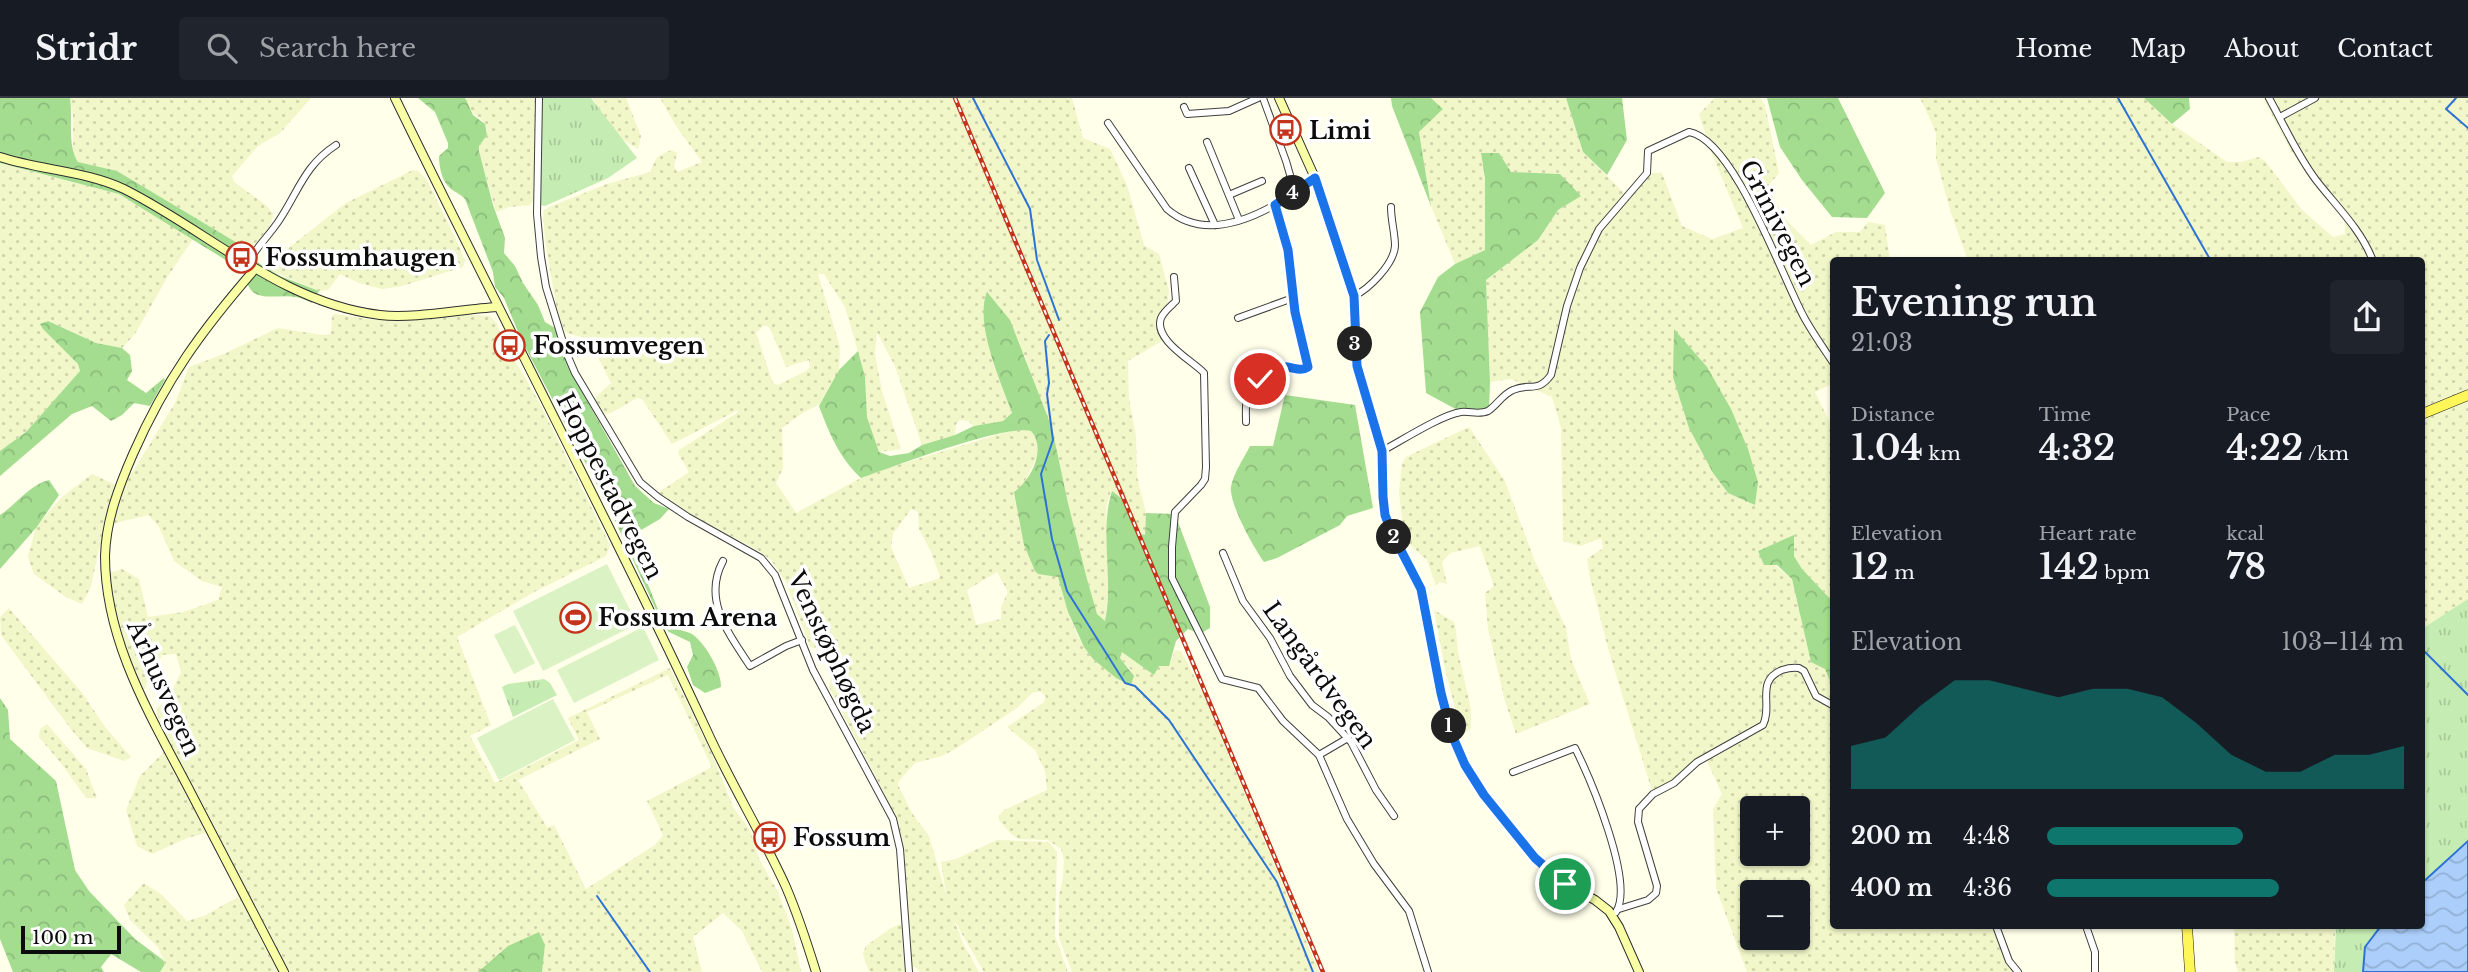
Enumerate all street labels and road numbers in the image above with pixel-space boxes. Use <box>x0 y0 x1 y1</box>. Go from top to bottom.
street label: Grinivegen <box>1734 155 1822 291</box>
street label: Hoppestadvegen <box>550 388 670 584</box>
street label: Venstøphøgda <box>781 566 882 738</box>
street label: Langårdvegen <box>1257 596 1383 754</box>
street label: Århusvegen <box>121 615 207 760</box>

